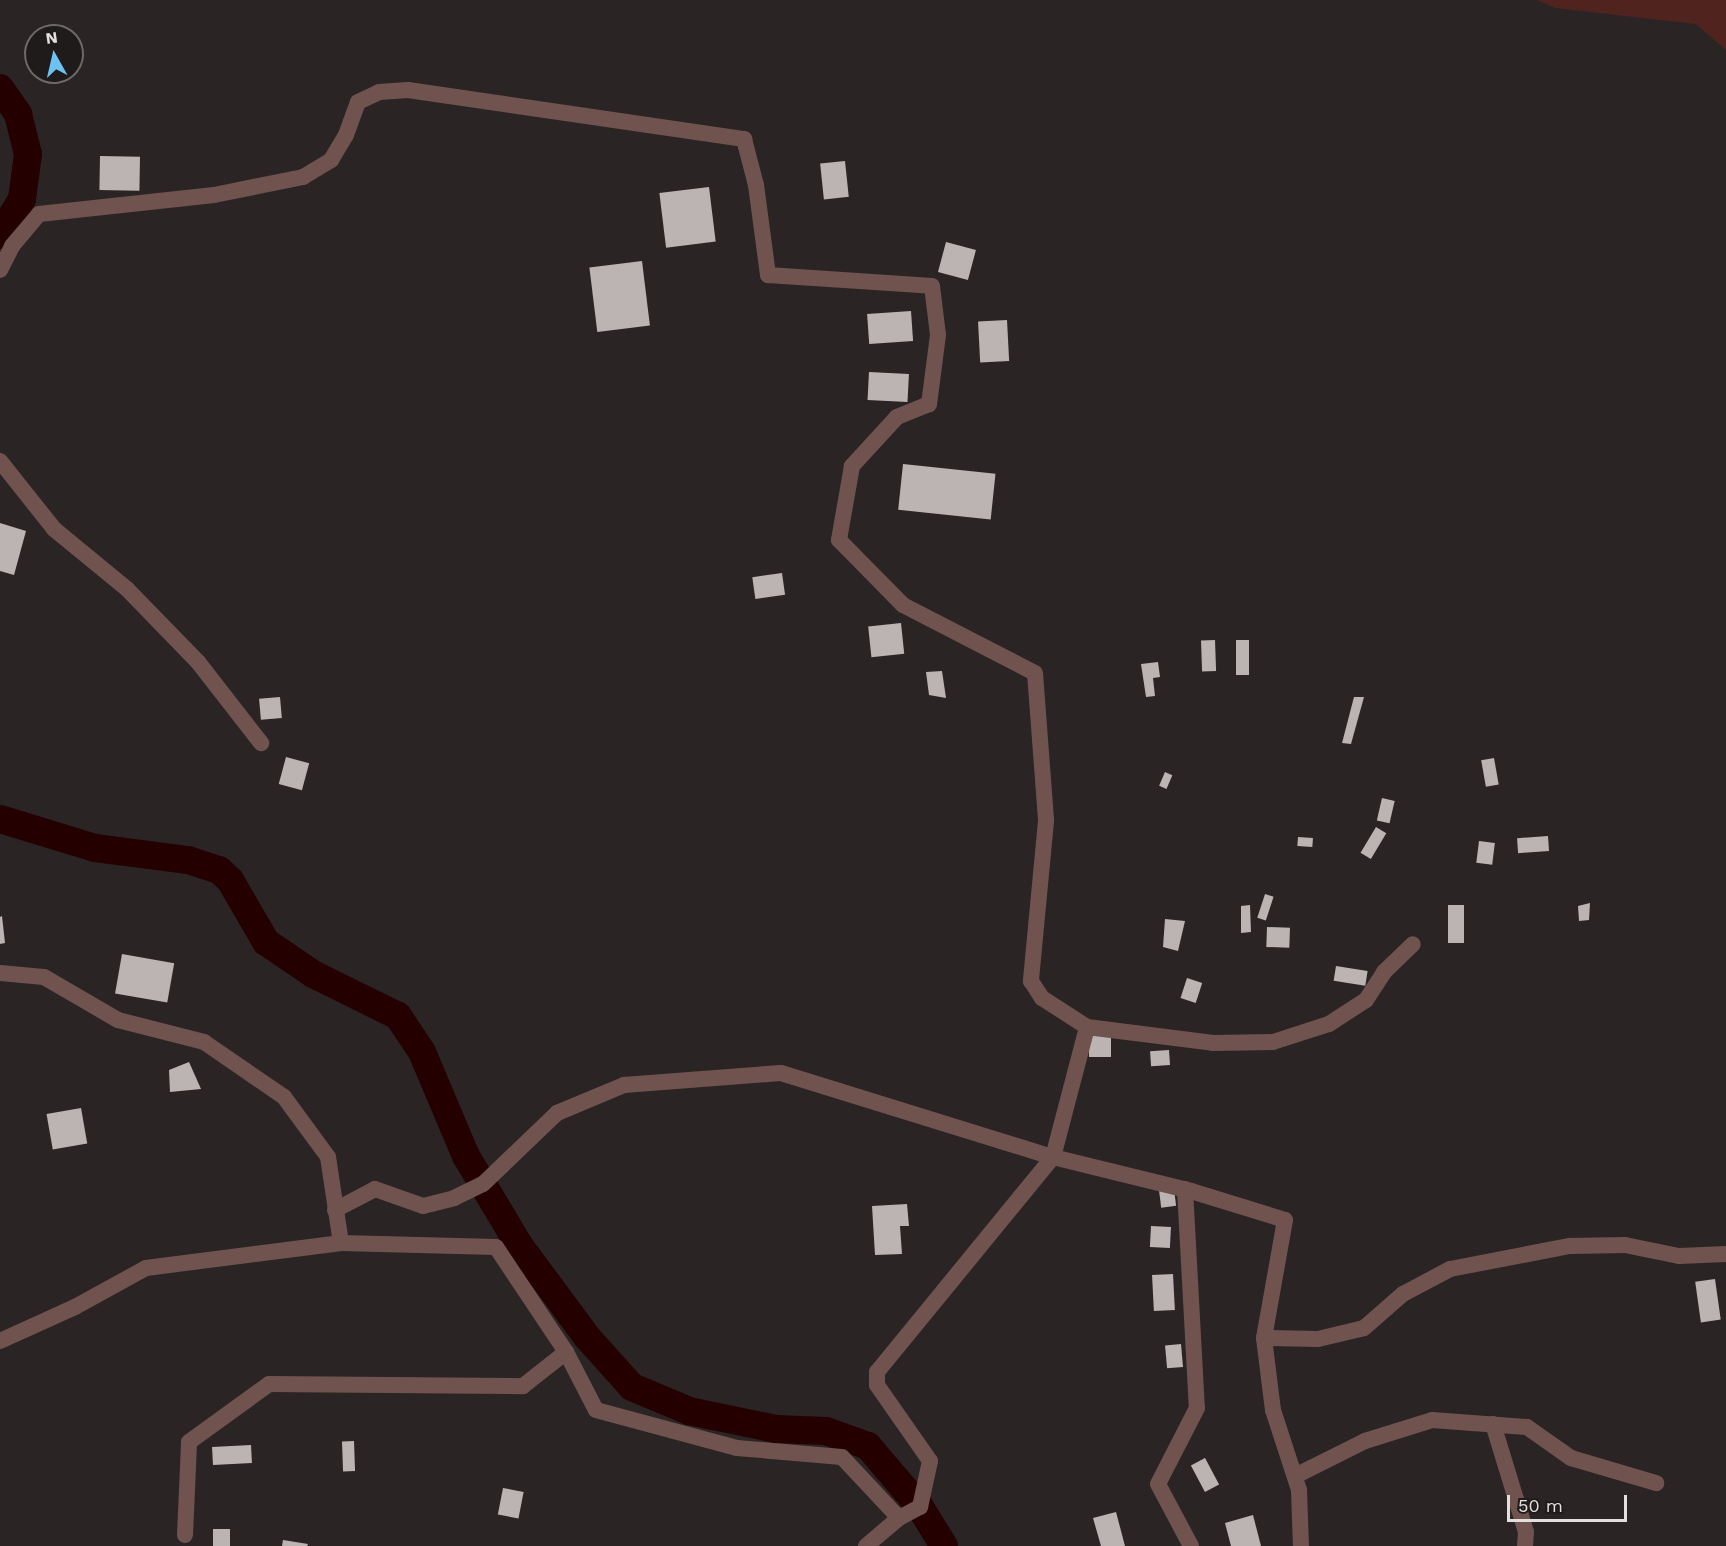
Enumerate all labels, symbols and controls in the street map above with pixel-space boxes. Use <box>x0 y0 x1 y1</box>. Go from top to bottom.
north arrow <box>24 24 84 84</box>
text: N <box>45 27 59 48</box>
scale bar <box>1510 1483 1630 1521</box>
text: 50 m <box>1518 1495 1563 1516</box>

